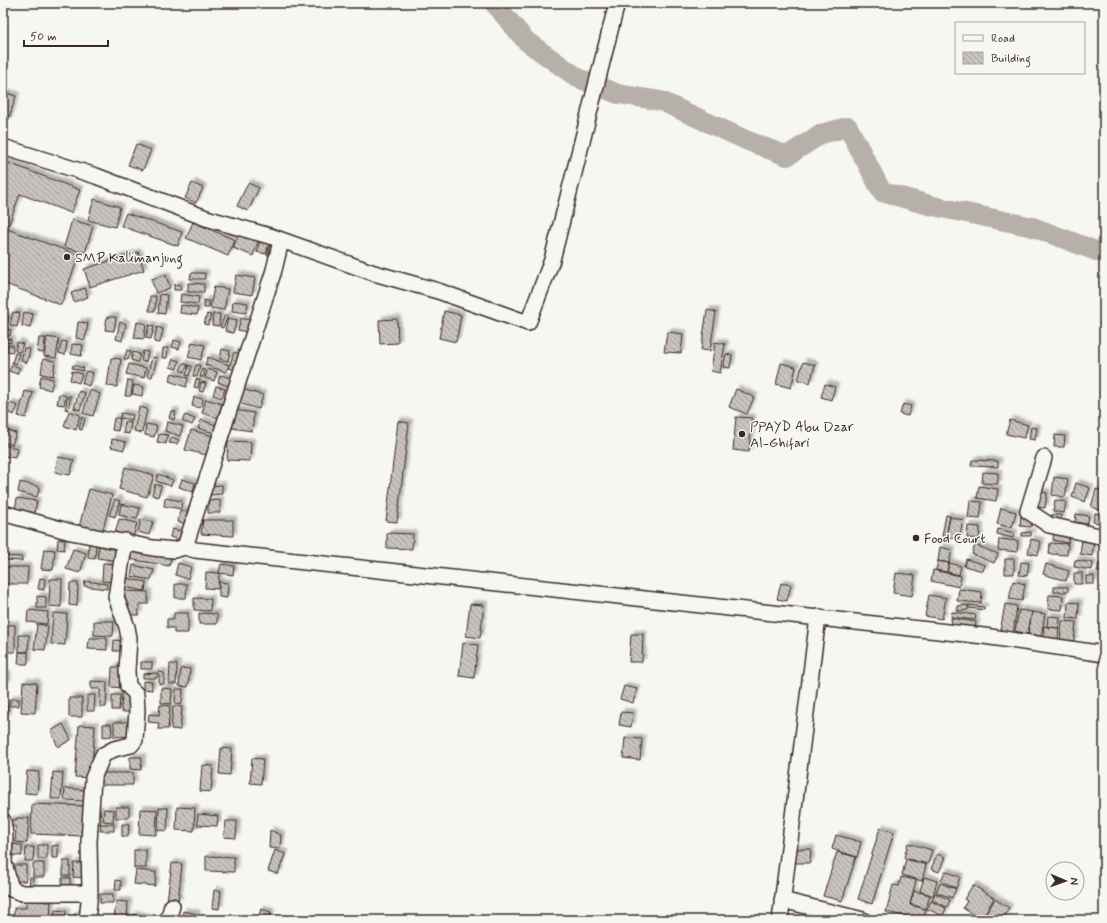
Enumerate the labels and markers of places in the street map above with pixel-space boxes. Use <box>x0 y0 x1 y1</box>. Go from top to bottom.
place label: SMP Kalimanjung <box>75 249 183 269</box>
marker: SMP Kalimanjung <box>62 252 72 262</box>
place label: PPAYD Abu Dzar Al-Ghifari <box>750 418 854 452</box>
marker: PPAYD Abu Dzar Al-Ghifari <box>737 429 747 439</box>
place label: Food Court <box>924 530 986 548</box>
marker: Food Court <box>911 533 921 543</box>

